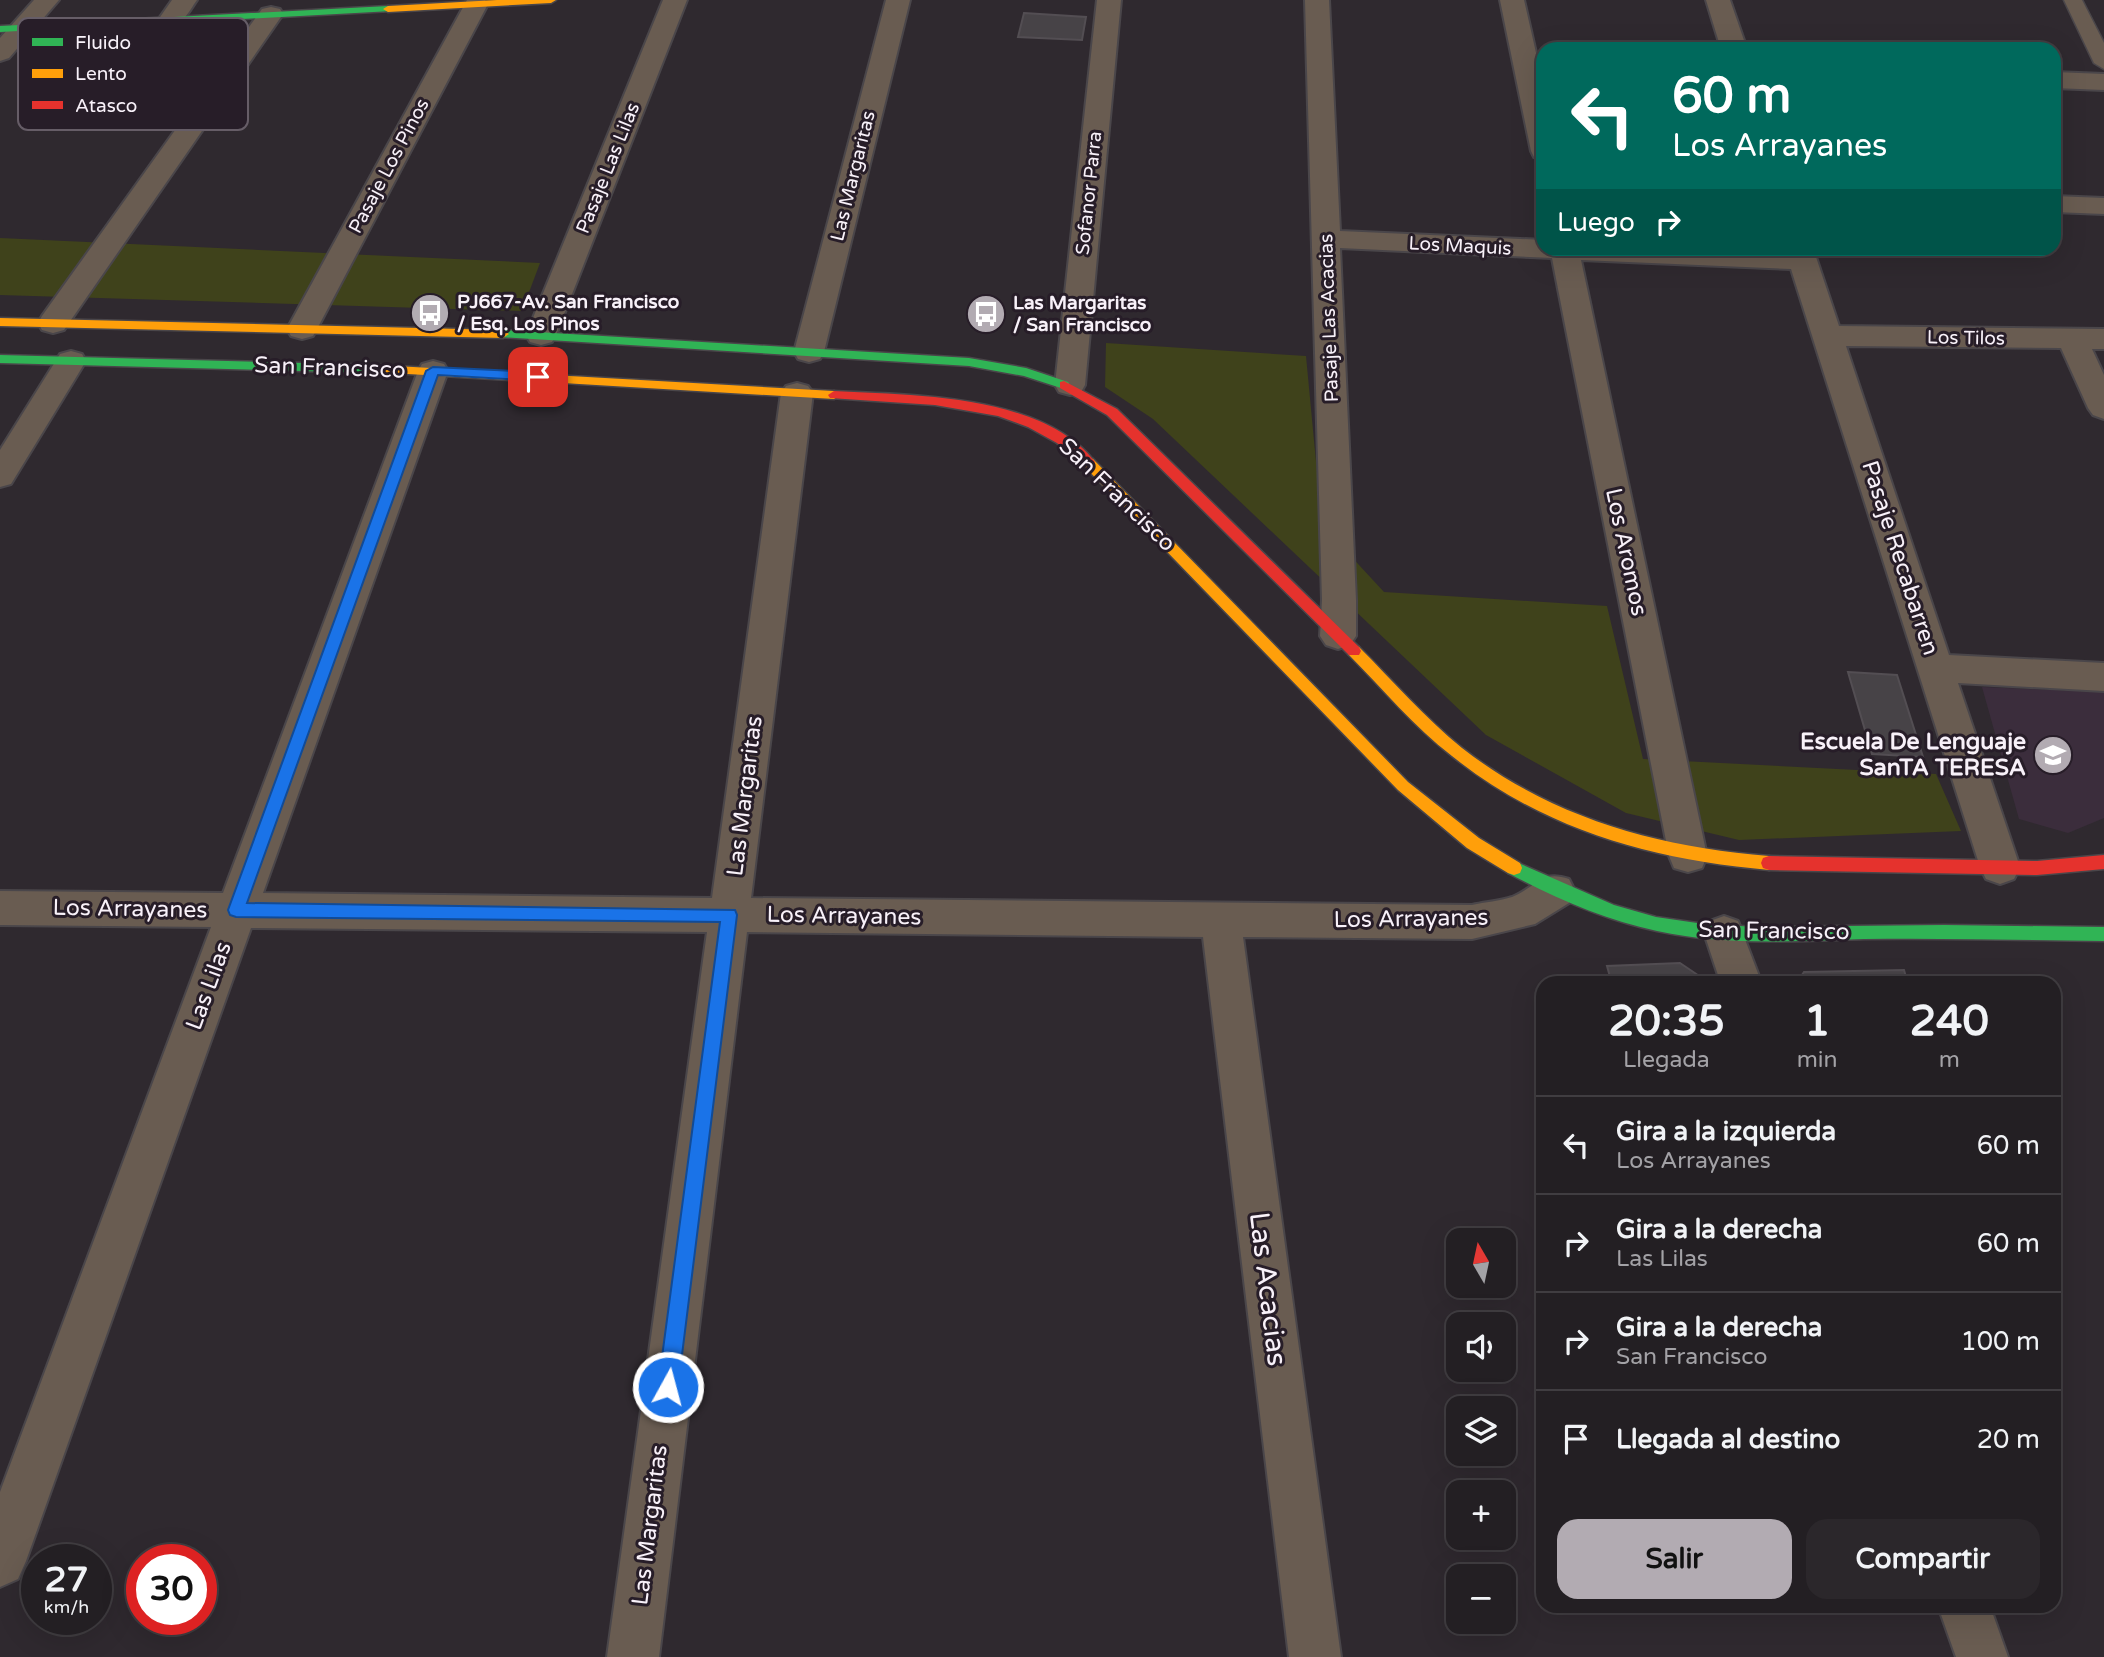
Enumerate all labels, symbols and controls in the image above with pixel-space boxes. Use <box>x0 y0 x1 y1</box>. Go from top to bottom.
legend <box>18 18 248 130</box>
text: Fluido <box>75 32 131 54</box>
text: Lento <box>75 63 127 85</box>
text: 60 m <box>1672 67 1791 126</box>
icon: left <box>1557 70 1648 161</box>
text: Atasco <box>75 95 137 117</box>
street label: Pasaje Los Pinos <box>344 95 434 237</box>
street label: Pasaje Las Lilas <box>572 99 644 237</box>
street label: Las Margaritas <box>826 109 880 243</box>
text: Los Arrayanes <box>1672 127 1887 165</box>
street label: Sofanor Parra <box>1072 130 1106 256</box>
icon: right <box>1649 203 1687 241</box>
text: Luego <box>1557 207 1635 238</box>
street label: Los Maquis <box>1408 232 1512 260</box>
street label: Pasaje Las Acacias <box>1315 233 1343 403</box>
place label: PJ667-Av. San Francisco / Esq. Los Pinos <box>457 291 679 336</box>
bus stop icon: PJ667-Av. San Francisco / Esq. Los Pinos <box>409 292 451 334</box>
place label: Las Margaritas / San Francisco <box>1013 292 1151 336</box>
bus stop icon: Las Margaritas / San Francisco <box>965 293 1007 335</box>
street label: Los Tilos <box>1927 326 2005 350</box>
pin <box>508 347 568 407</box>
street label: San Francisco <box>254 351 406 385</box>
icon: arrive <box>519 358 557 396</box>
street label: San Francisco <box>1053 432 1181 558</box>
street label: Pasaje Recabarren <box>1855 457 1945 659</box>
street label: Los Aromos <box>1599 486 1653 618</box>
street label: Las Margaritas <box>721 714 769 878</box>
place label: Escuela De Lenguaje SanTA TERESA <box>1800 728 2026 782</box>
school or university icon: Escuela De Lenguaje SanTA TERESA <box>2032 734 2074 776</box>
street label: Los Arrayanes <box>52 894 208 924</box>
street label: Los Arrayanes <box>766 901 922 931</box>
street label: Los Arrayanes <box>1333 904 1489 934</box>
street label: San Francisco <box>1698 916 1850 946</box>
street label: Las Lilas <box>180 938 238 1034</box>
text: 20:35 <box>1608 996 1725 1047</box>
text: 1 <box>1804 996 1830 1047</box>
text: 240 <box>1910 996 1989 1047</box>
text: Llegada <box>1623 1046 1710 1074</box>
text: min <box>1797 1046 1838 1074</box>
text: m <box>1939 1046 1960 1074</box>
text: Gira a la izquierda <box>1616 1116 1836 1147</box>
icon: left <box>1557 1126 1595 1164</box>
text: 60 m <box>1977 1130 2040 1161</box>
text: Los Arrayanes <box>1616 1147 1771 1175</box>
street label: Las Acacias <box>1242 1210 1294 1368</box>
text: Gira a la derecha <box>1616 1214 1822 1245</box>
icon: right <box>1557 1224 1595 1262</box>
north arrow <box>1446 1228 1516 1298</box>
map controls <box>1446 1228 1516 1634</box>
text: 60 m <box>1977 1228 2040 1259</box>
text: Las Lilas <box>1616 1245 1708 1273</box>
button: sound <box>1446 1312 1516 1382</box>
text: Gira a la derecha <box>1616 1312 1822 1343</box>
icon: right <box>1557 1322 1595 1360</box>
text: 100 m <box>1960 1326 2040 1357</box>
text: San Francisco <box>1616 1343 1767 1371</box>
position arrow <box>631 1350 705 1424</box>
button: layers <box>1446 1396 1516 1466</box>
icon: arrive <box>1557 1420 1595 1458</box>
text: Llegada al destino <box>1616 1424 1840 1455</box>
text: 20 m <box>1977 1424 2040 1455</box>
street label: Las Margaritas <box>626 1443 674 1607</box>
button: + <box>1446 1480 1516 1550</box>
button: Salir <box>1557 1519 1792 1599</box>
button: Compartir <box>1806 1519 2040 1599</box>
speed limit sign: 30 <box>126 1544 217 1635</box>
text: 27 <box>45 1559 88 1601</box>
button: − <box>1446 1564 1516 1634</box>
text: km/h <box>44 1596 89 1618</box>

